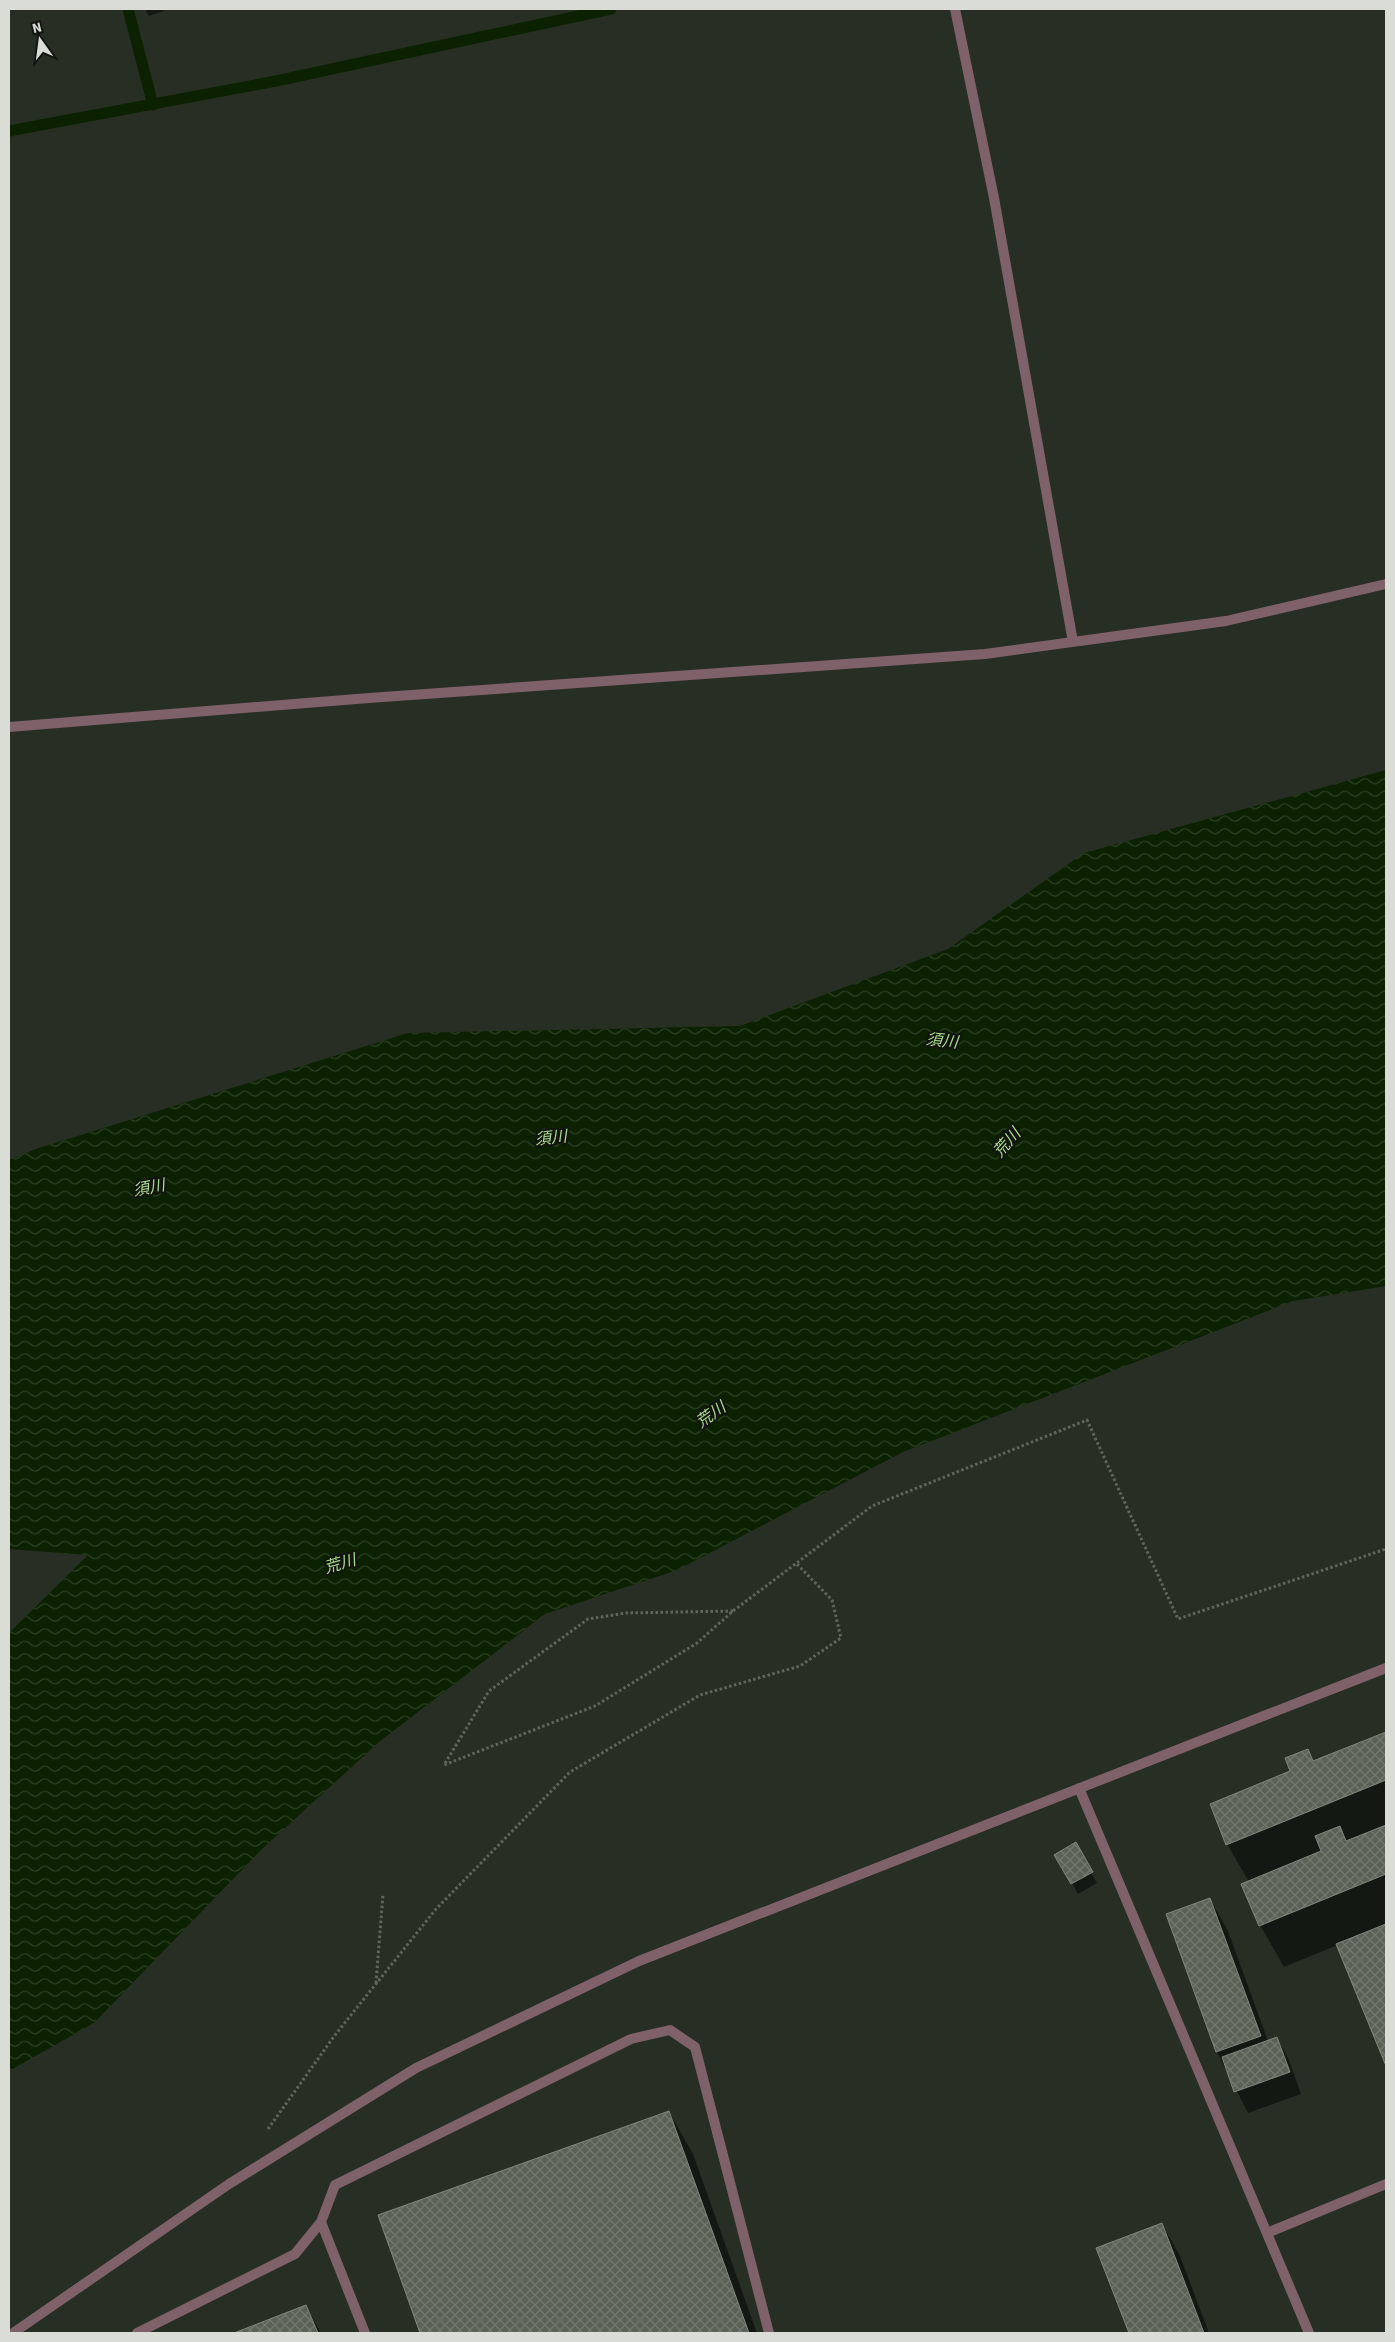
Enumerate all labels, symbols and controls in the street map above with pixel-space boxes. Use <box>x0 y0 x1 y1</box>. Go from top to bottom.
north arrow <box>15 15 65 65</box>
text: N <box>30 18 44 39</box>
water label: 須川 <box>925 1028 961 1054</box>
water label: 荒川 <box>988 1122 1027 1162</box>
water label: 須川 <box>534 1125 570 1151</box>
water label: 須川 <box>131 1174 169 1202</box>
water label: 荒川 <box>692 1396 732 1433</box>
water label: 荒川 <box>322 1548 360 1579</box>

